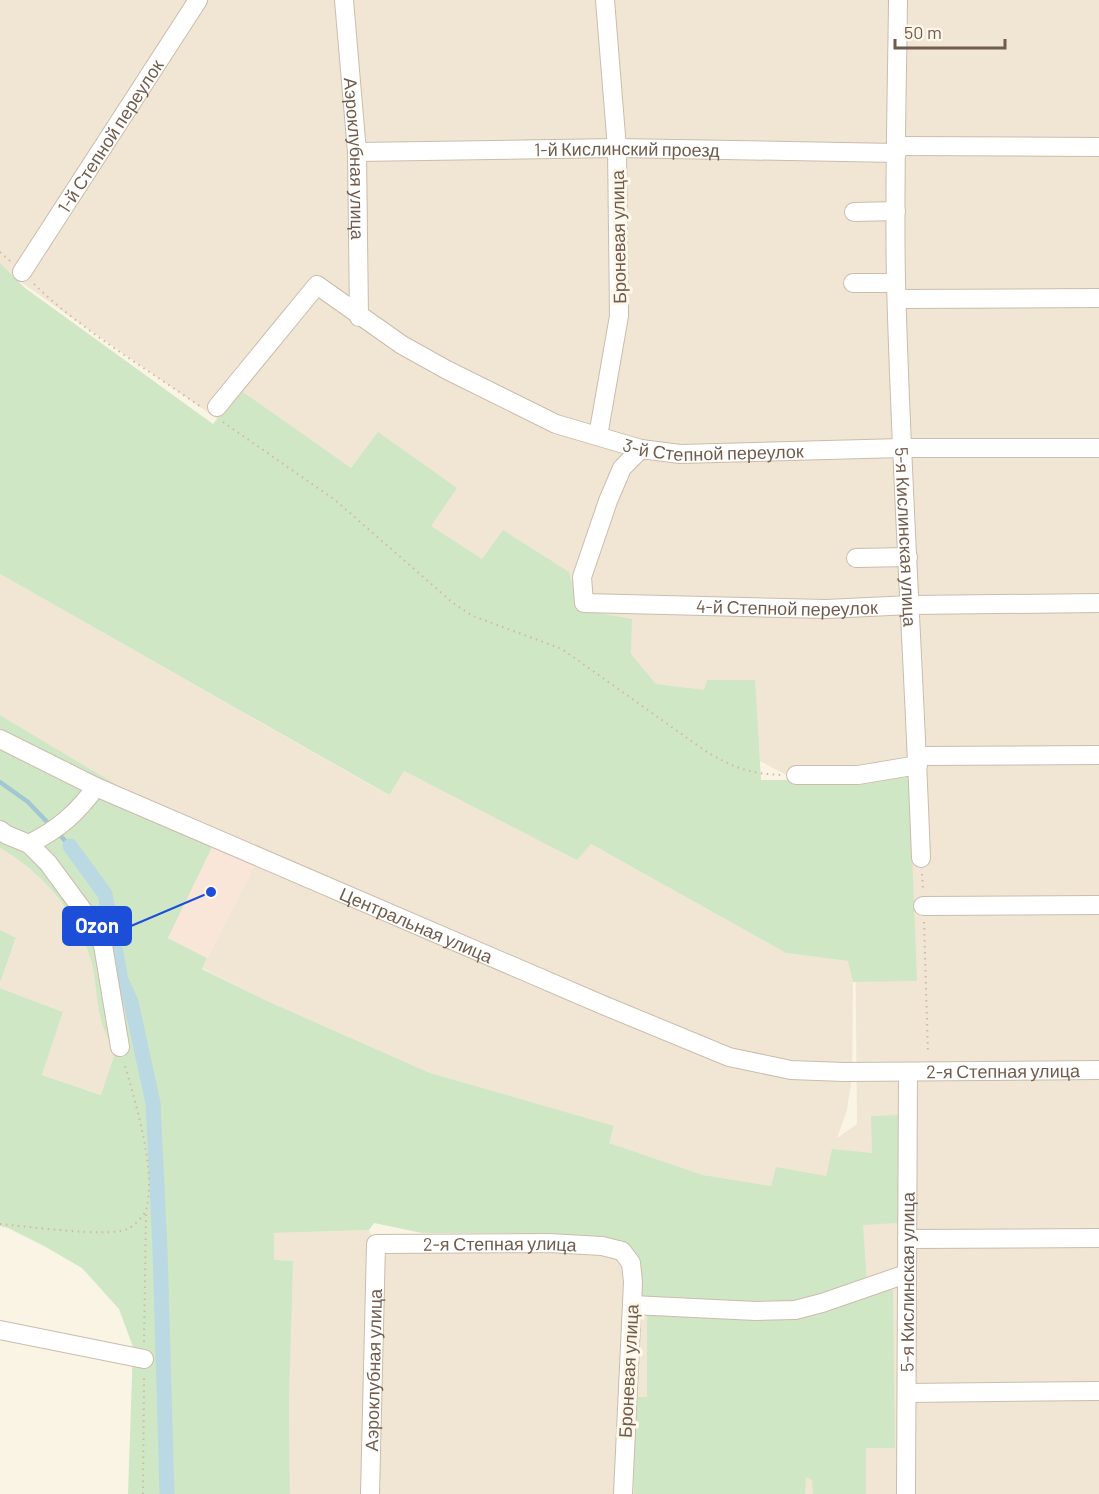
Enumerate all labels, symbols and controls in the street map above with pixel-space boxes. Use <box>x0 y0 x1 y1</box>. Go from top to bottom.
scale bar <box>895 12 1004 50</box>
text: 50 m <box>904 21 942 43</box>
street label: 1-й Степной переулок <box>52 55 168 217</box>
street label: Аэроклубная улица <box>340 76 369 241</box>
street label: 1-й Кислинский проезд <box>534 137 720 161</box>
street label: Броневая улица <box>606 169 630 304</box>
street label: 3-й Степной переулок <box>620 433 804 465</box>
street label: 5-я Кислинская улица <box>891 446 922 628</box>
street label: 4-й Степной переулок <box>696 595 878 620</box>
street label: Центральная улица <box>336 882 497 968</box>
callout: Ozon <box>63 907 131 945</box>
text: Ozon <box>75 913 119 937</box>
street label: 2-я Степная улица <box>926 1059 1081 1082</box>
street label: 5-я Кислинская улица <box>896 1191 918 1372</box>
street label: 2-я Степная улица <box>423 1232 578 1256</box>
street label: Аэроклубная улица <box>360 1288 386 1452</box>
street label: Броневая улица <box>614 1303 643 1438</box>

